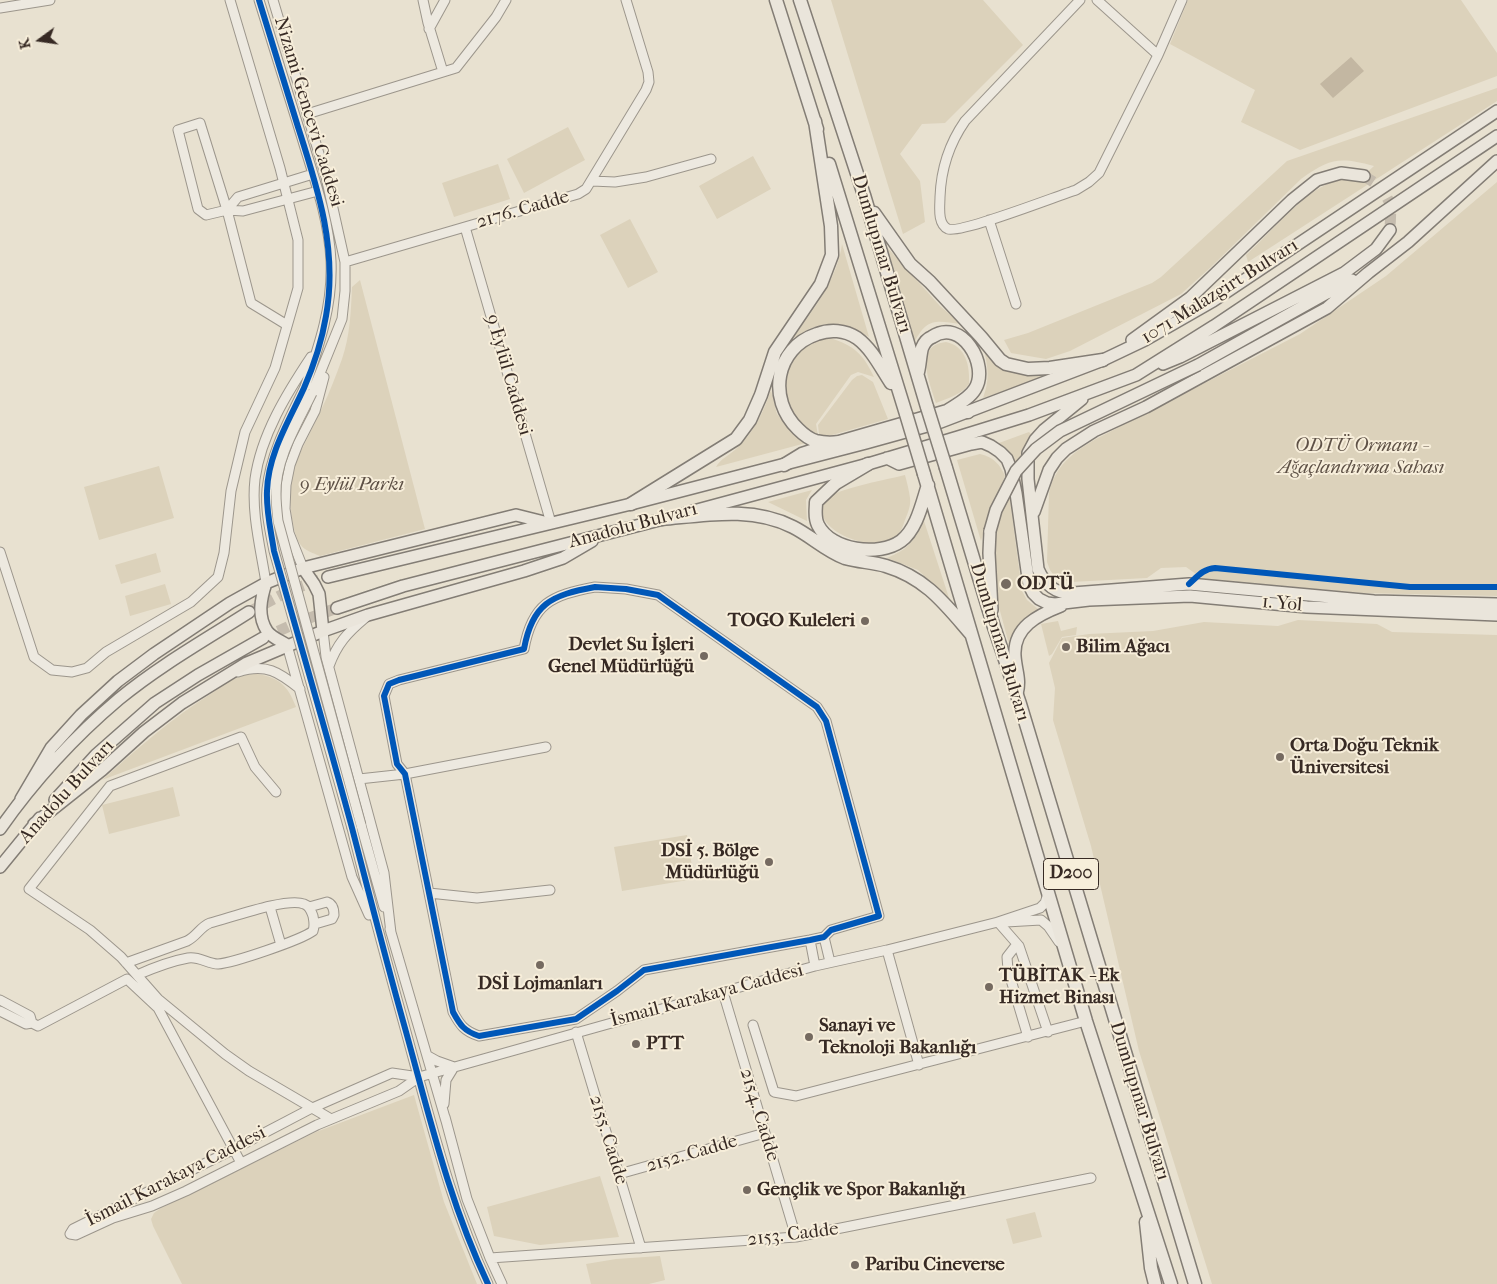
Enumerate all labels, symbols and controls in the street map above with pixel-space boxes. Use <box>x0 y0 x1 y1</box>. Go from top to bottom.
street label: Nizami Gencevi Caddesi <box>268 14 348 210</box>
north arrow <box>15 15 65 65</box>
text: K <box>15 37 34 51</box>
street label: Dumlupınar Bulvarı <box>846 172 916 336</box>
street label: 2176. Cadde <box>474 186 572 234</box>
street label: 1071 Malazgirt Bulvarı <box>1137 234 1303 350</box>
street label: 9 Eylül Caddesi <box>480 312 536 438</box>
park label: ODTÜ Ormanı - Ağaçlandırma Sahası <box>1278 435 1444 479</box>
park label: 9 Eylül Parkı <box>300 474 404 496</box>
street label: Anadolu Bulvarı <box>566 498 700 554</box>
street label: Dumlupınar Bulvarı <box>964 560 1034 724</box>
place label: ODTÜ <box>1017 573 1074 595</box>
marker: ODTÜ <box>999 577 1013 591</box>
street label: 1. Yol <box>1261 591 1303 617</box>
place label: TOGO Kuleleri <box>728 610 855 632</box>
marker: TOGO Kuleleri <box>859 615 871 627</box>
place label: Devlet Su İşleri Genel Müdürlüğü <box>548 634 694 678</box>
place label: Bilim Ağacı <box>1076 636 1170 658</box>
marker: Bilim Ağacı <box>1060 641 1072 653</box>
marker: Devlet Su İşleri Genel Müdürlüğü <box>698 650 710 662</box>
street label: Anadolu Bulvarı <box>14 735 120 849</box>
place label: Orta Doğu Teknik Üniversitesi <box>1290 735 1439 779</box>
marker: Orta Doğu Teknik Üniversitesi <box>1274 751 1286 763</box>
place label: DSİ 5. Bölge Müdürlüğü <box>661 840 759 884</box>
marker: DSİ 5. Bölge Müdürlüğü <box>763 856 775 868</box>
road number: D200 <box>1044 859 1098 890</box>
marker: DSİ Lojmanları <box>534 959 546 971</box>
street label: İsmail Karakaya Caddesi <box>608 959 806 1033</box>
place label: TÜBİTAK - Ek Hizmet Binası <box>999 965 1119 1009</box>
place label: DSİ Lojmanları <box>477 973 603 995</box>
marker: TÜBİTAK - Ek Hizmet Binası <box>983 981 995 993</box>
place label: Sanayi ve Teknoloji Bakanlığı <box>819 1015 976 1059</box>
street label: Dumlupınar Bulvarı <box>1104 1019 1174 1183</box>
marker: Sanayi ve Teknoloji Bakanlığı <box>803 1031 815 1043</box>
place label: PTT <box>646 1033 684 1055</box>
marker: PTT <box>630 1038 642 1050</box>
street label: 2154. Cadde <box>734 1066 784 1164</box>
street label: 2155. Cadde <box>584 1093 632 1187</box>
street label: İsmail Karakaya Caddesi <box>82 1122 270 1232</box>
street label: 2152. Cadde <box>644 1130 740 1178</box>
place label: Gençlik ve Spor Bakanlığı <box>757 1179 966 1201</box>
marker: Gençlik ve Spor Bakanlığı <box>741 1184 753 1196</box>
street label: 2153. Cadde <box>746 1218 840 1252</box>
place label: Paribu Cineverse <box>865 1254 1005 1276</box>
marker: Paribu Cineverse <box>849 1259 861 1271</box>

